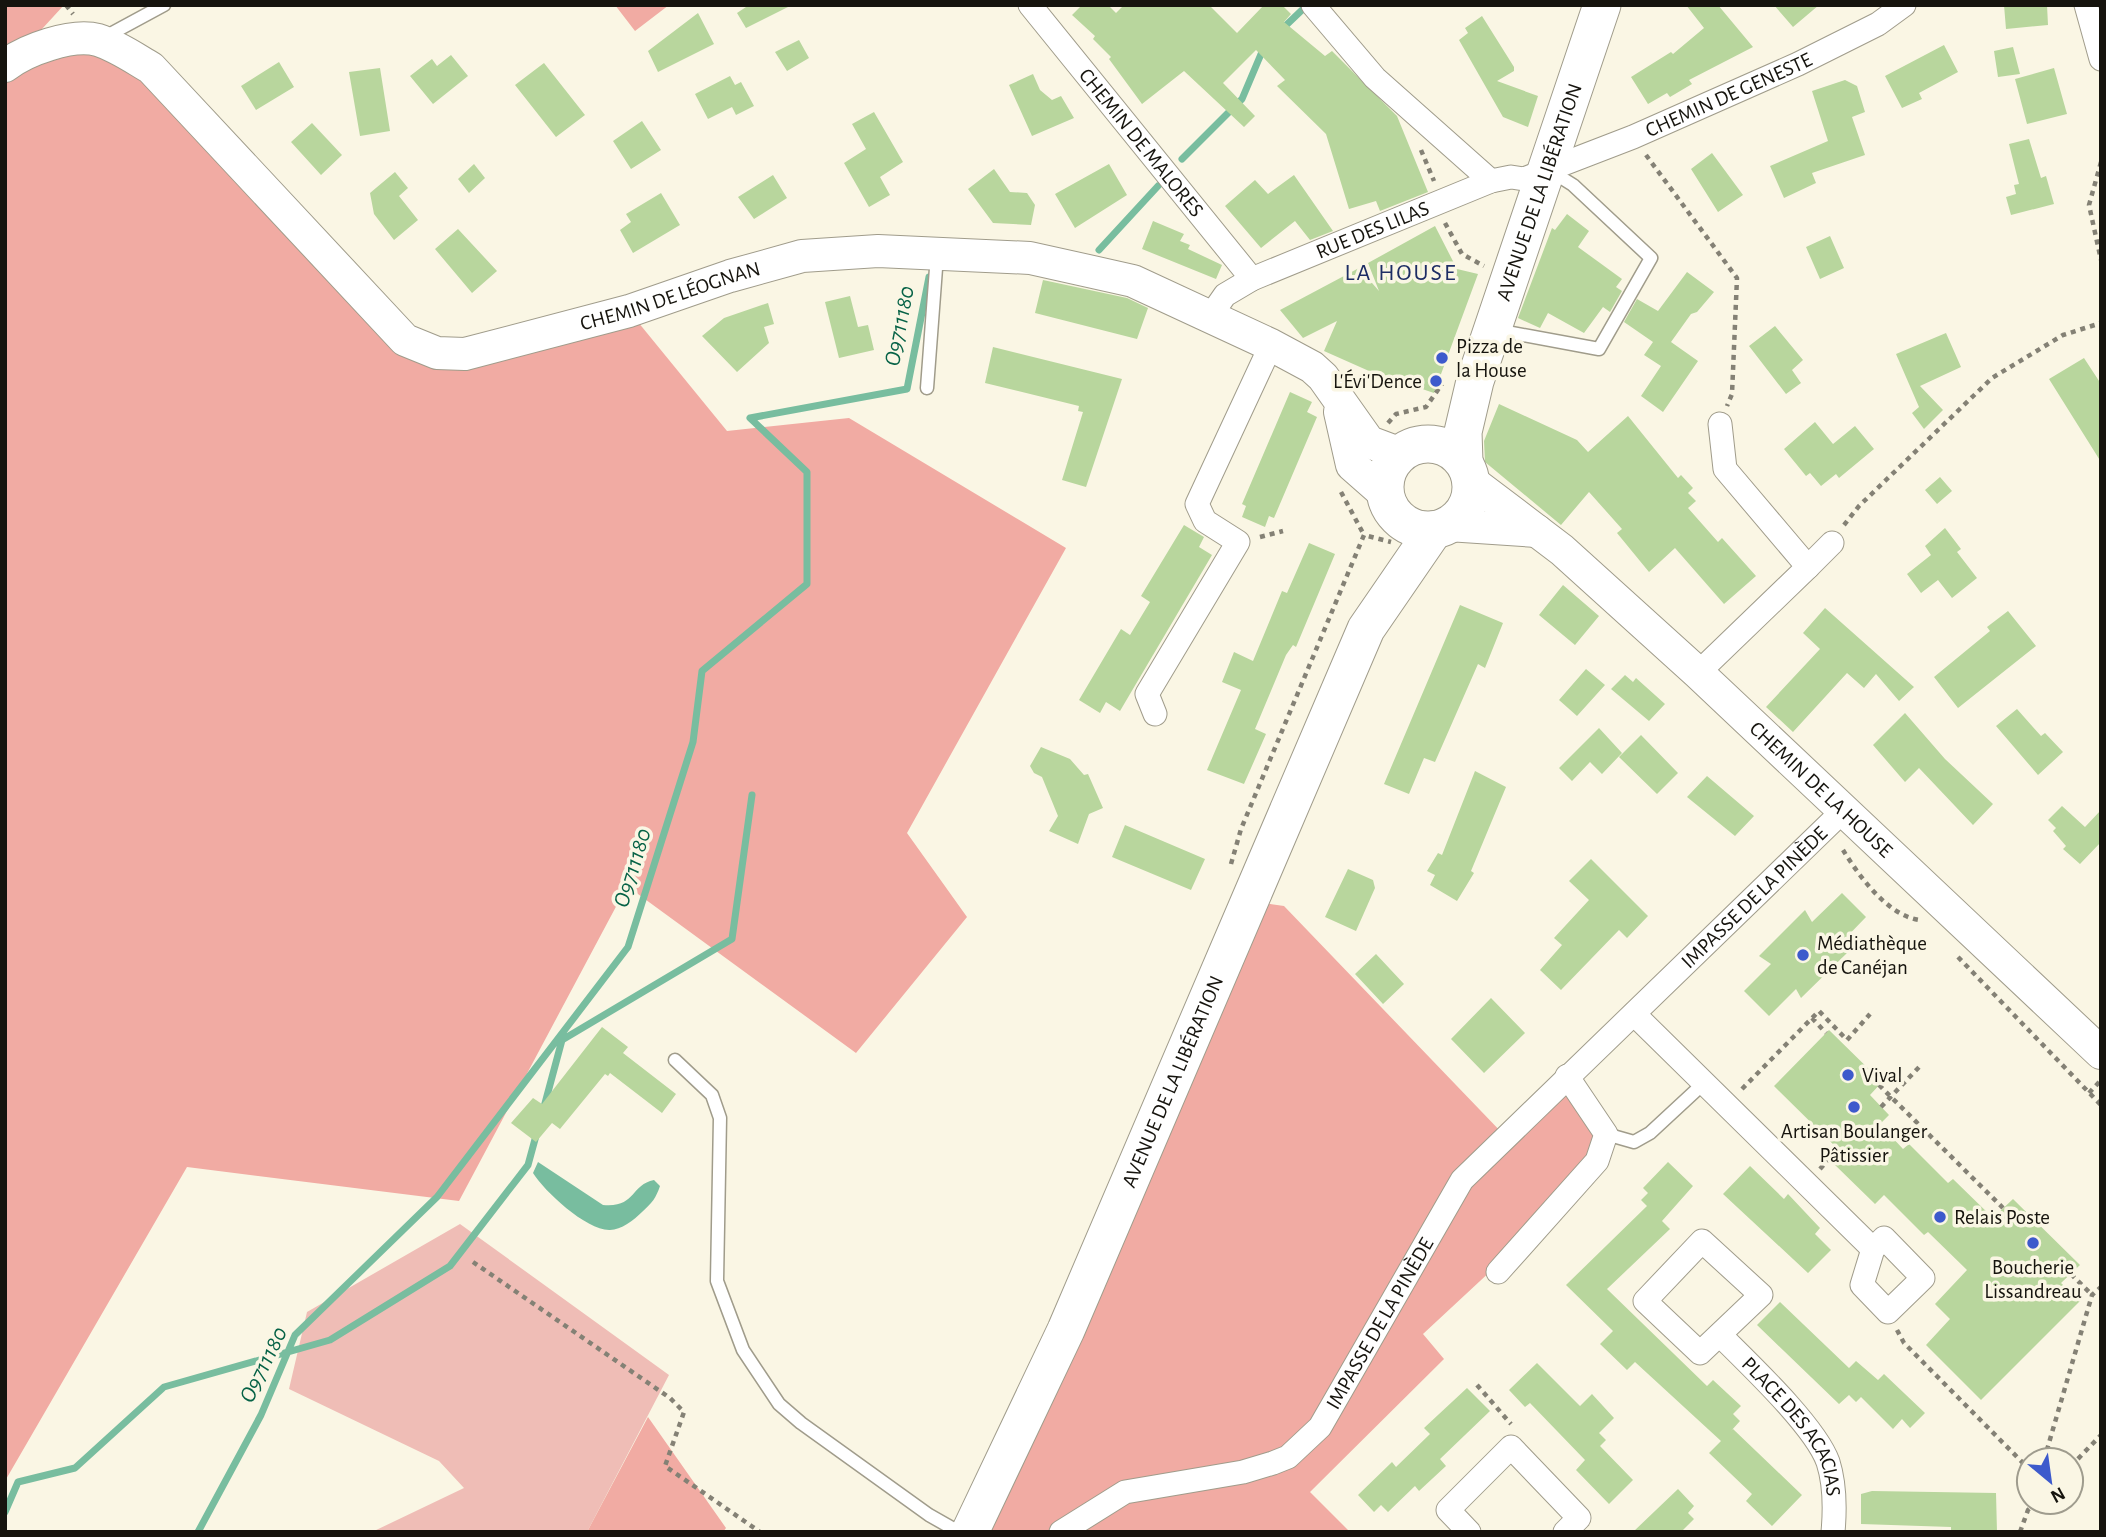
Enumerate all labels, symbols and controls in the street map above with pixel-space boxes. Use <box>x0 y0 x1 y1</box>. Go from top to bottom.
street label: CHEMIN DE GENESTE <box>1642 48 1815 141</box>
street label: CHEMIN DE MALORES <box>1075 64 1208 221</box>
street label: AVENUE DE LA LIBÉRATION <box>1492 81 1585 303</box>
street label: RUE DES LILAS <box>1313 197 1432 262</box>
street label: CHEMIN DE LÉOGNAN <box>578 258 762 334</box>
district label: LA HOUSE <box>1345 261 1457 285</box>
water label: O9711180 <box>881 284 919 368</box>
place label: Pizza de la House <box>1456 336 1527 381</box>
marker: Pizza de la House <box>1434 350 1450 366</box>
place label: L'Évi'Dence <box>1333 369 1422 392</box>
marker: L'Évi'Dence <box>1428 373 1444 389</box>
street label: CHEMIN DE LA HOUSE <box>1746 717 1897 861</box>
street label: IMPASSE DE LA PINÈDE <box>1677 822 1831 972</box>
water label: O9711180 <box>610 826 656 910</box>
place label: Médiathèque de Canéjan <box>1817 933 1927 978</box>
marker: Médiathèque de Canéjan <box>1795 947 1811 963</box>
street label: AVENUE DE LA LIBÉRATION <box>1118 973 1227 1190</box>
place label: Vival <box>1862 1065 1902 1086</box>
marker: Vival <box>1840 1067 1856 1083</box>
marker: Artisan Boulanger Pâtissier <box>1846 1099 1862 1115</box>
place label: Artisan Boulanger Pâtissier <box>1781 1121 1927 1166</box>
place label: Relais Poste <box>1954 1207 2050 1228</box>
marker: Relais Poste <box>1932 1209 1948 1225</box>
street label: IMPASSE DE LA PINÈDE <box>1322 1234 1437 1413</box>
marker: Boucherie Lissandreau <box>2025 1235 2041 1251</box>
place label: Boucherie Lissandreau <box>1984 1257 2082 1302</box>
water label: O9711180 <box>236 1323 292 1407</box>
street label: PLACE DES ACACIAS <box>1738 1353 1844 1497</box>
north arrow <box>2015 1446 2085 1516</box>
text: N <box>2047 1483 2068 1506</box>

